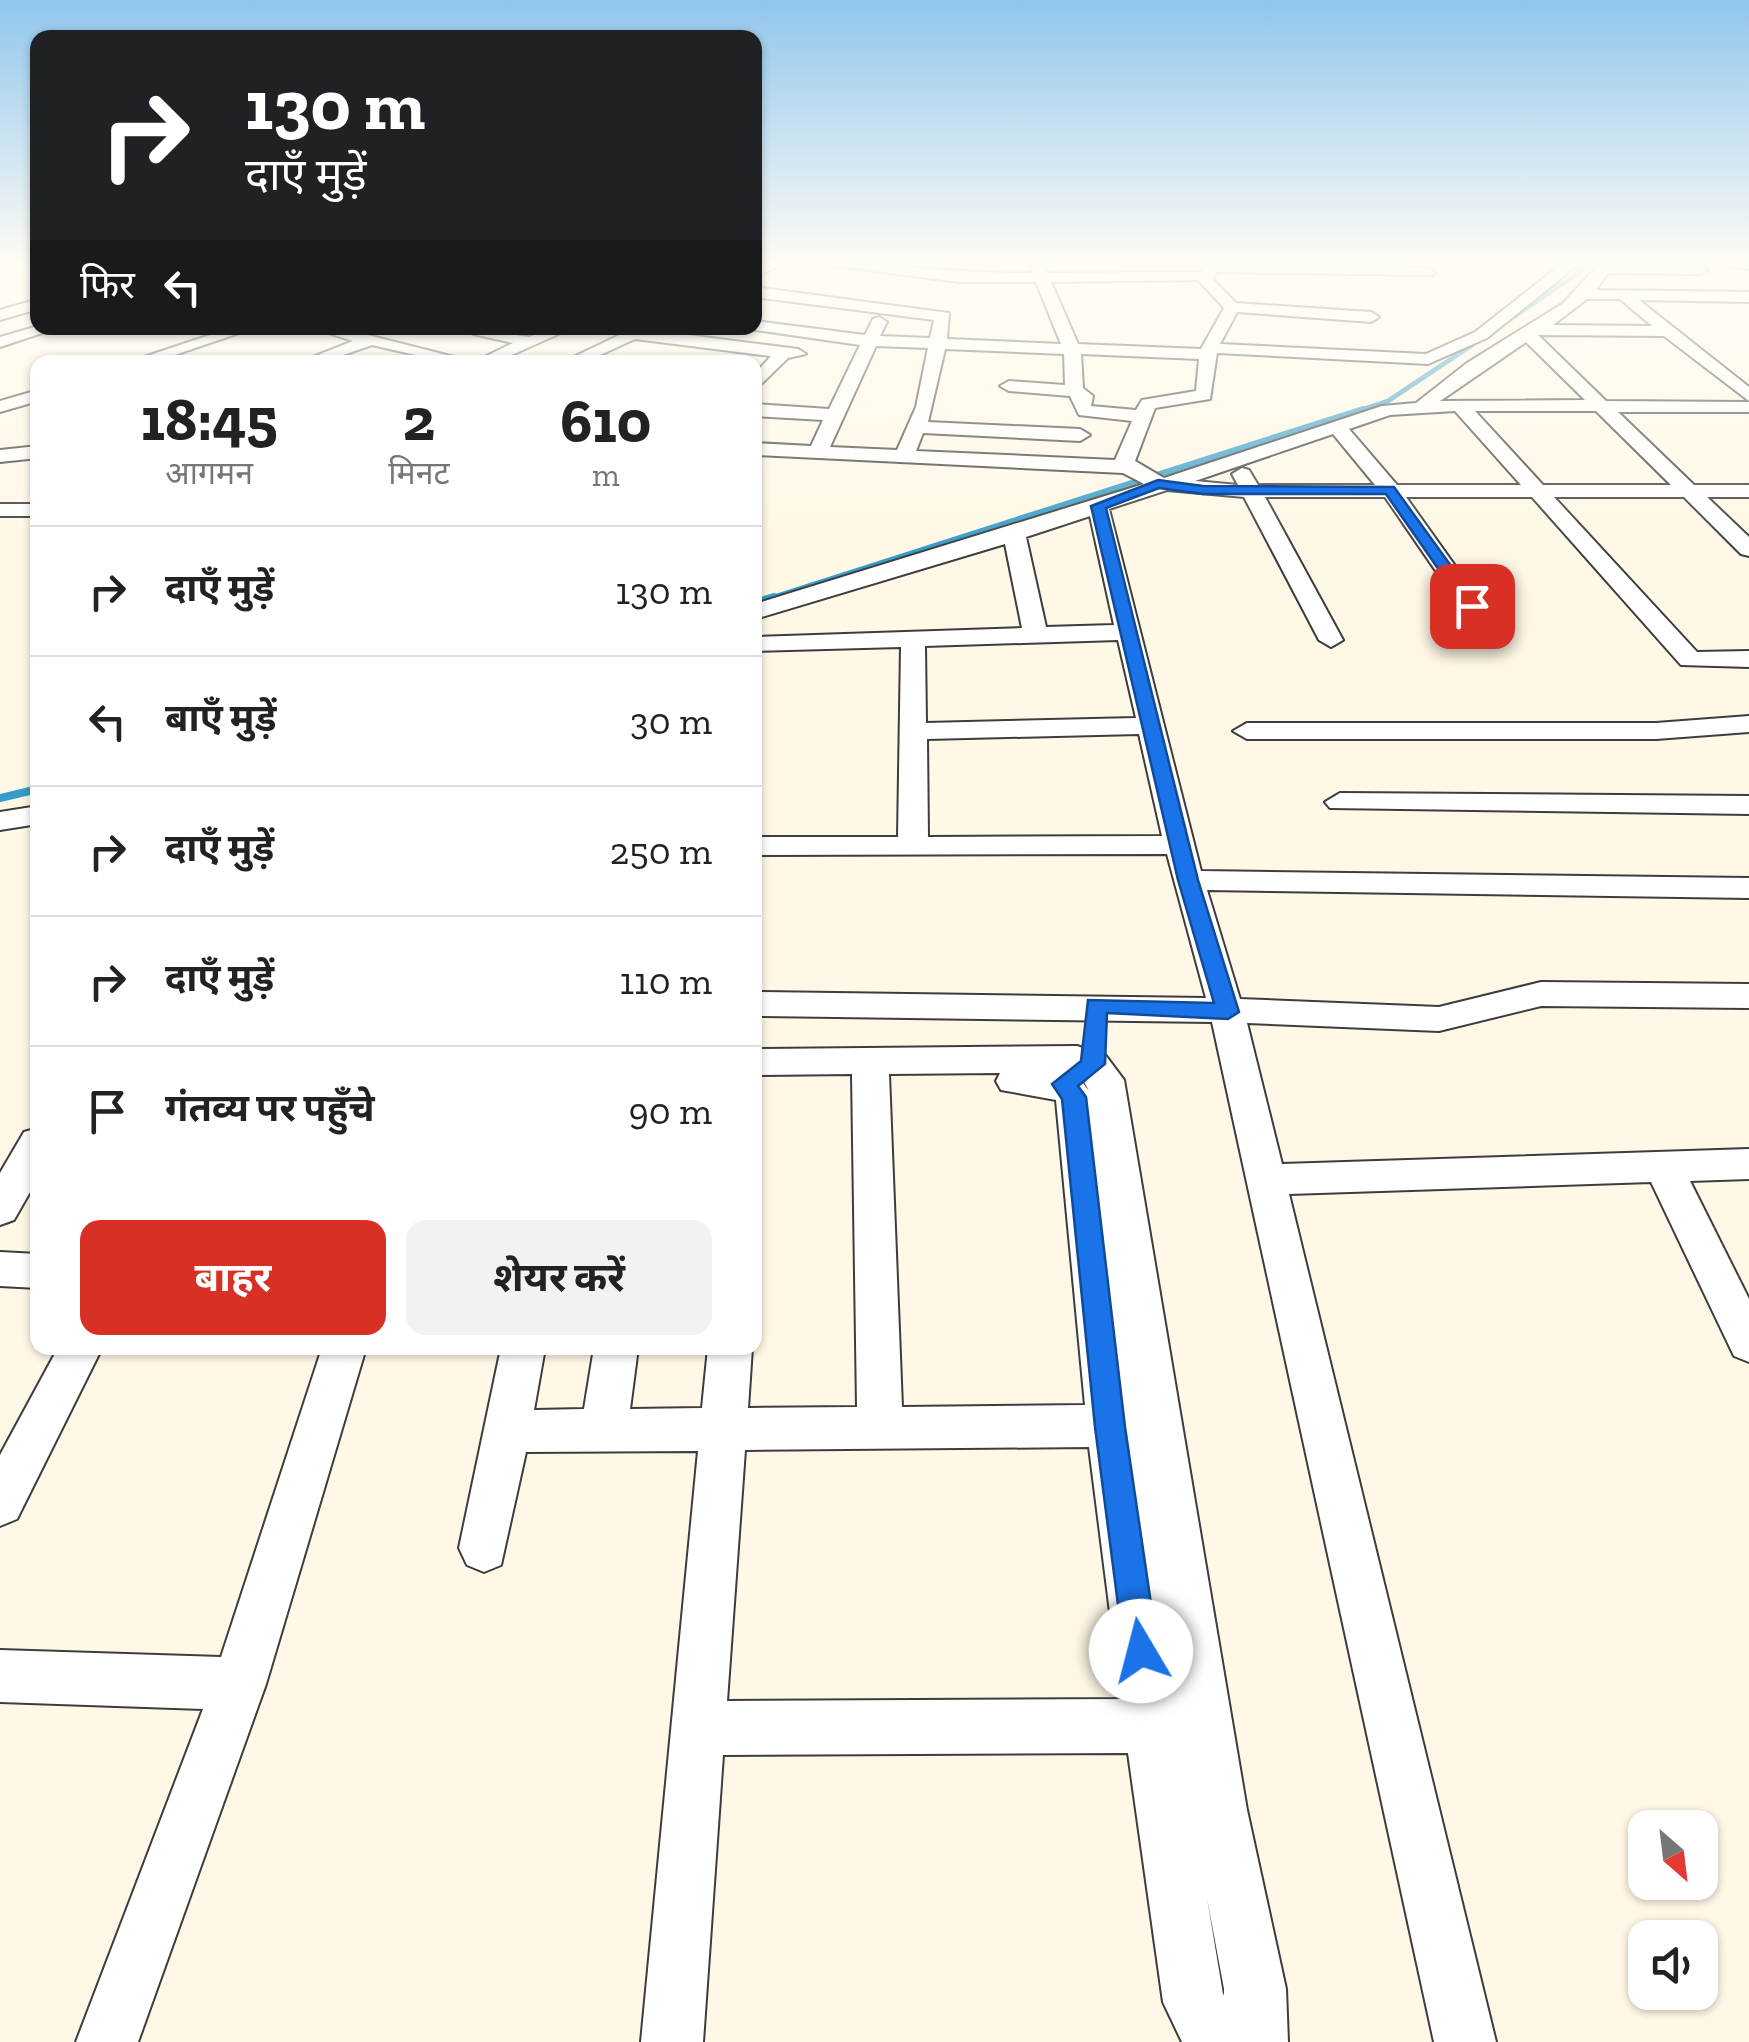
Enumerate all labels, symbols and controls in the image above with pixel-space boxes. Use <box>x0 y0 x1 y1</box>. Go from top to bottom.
text: 130 m <box>245 63 425 147</box>
icon: right <box>80 70 210 200</box>
text: दाएँ मुड़ें <box>245 148 367 202</box>
icon: left <box>155 260 210 315</box>
text: फिर <box>80 262 135 308</box>
text: 18:45 <box>141 383 278 455</box>
text: 2 <box>403 383 435 455</box>
text: 610 <box>560 385 651 457</box>
text: आगमन <box>165 454 253 492</box>
text: मिनट <box>388 454 450 492</box>
text: m <box>592 456 620 494</box>
icon: right <box>80 564 135 619</box>
pin <box>1430 564 1515 649</box>
text: दाएँ मुड़ें <box>165 565 274 611</box>
text: 130 m <box>615 568 712 614</box>
icon: arrive <box>1445 579 1500 634</box>
icon: left <box>80 694 135 749</box>
text: बाएँ मुड़ें <box>165 695 276 741</box>
text: 30 m <box>630 698 712 744</box>
icon: right <box>80 824 135 879</box>
text: दाएँ मुड़ें <box>165 825 274 871</box>
text: 250 m <box>610 828 712 874</box>
icon: right <box>80 954 135 1009</box>
text: दाएँ मुड़ें <box>165 955 274 1001</box>
text: 110 m <box>619 958 712 1004</box>
icon: arrive <box>80 1084 135 1139</box>
text: गंतव्य पर पहुँचे <box>165 1085 375 1131</box>
text: 90 m <box>629 1088 712 1134</box>
button: बाहर <box>80 1220 386 1335</box>
button: शेयर करें <box>406 1220 712 1335</box>
position arrow <box>1089 1599 1193 1703</box>
north arrow <box>1628 1810 1718 1900</box>
map controls <box>1628 1810 1718 2010</box>
button: sound <box>1628 1920 1718 2010</box>

